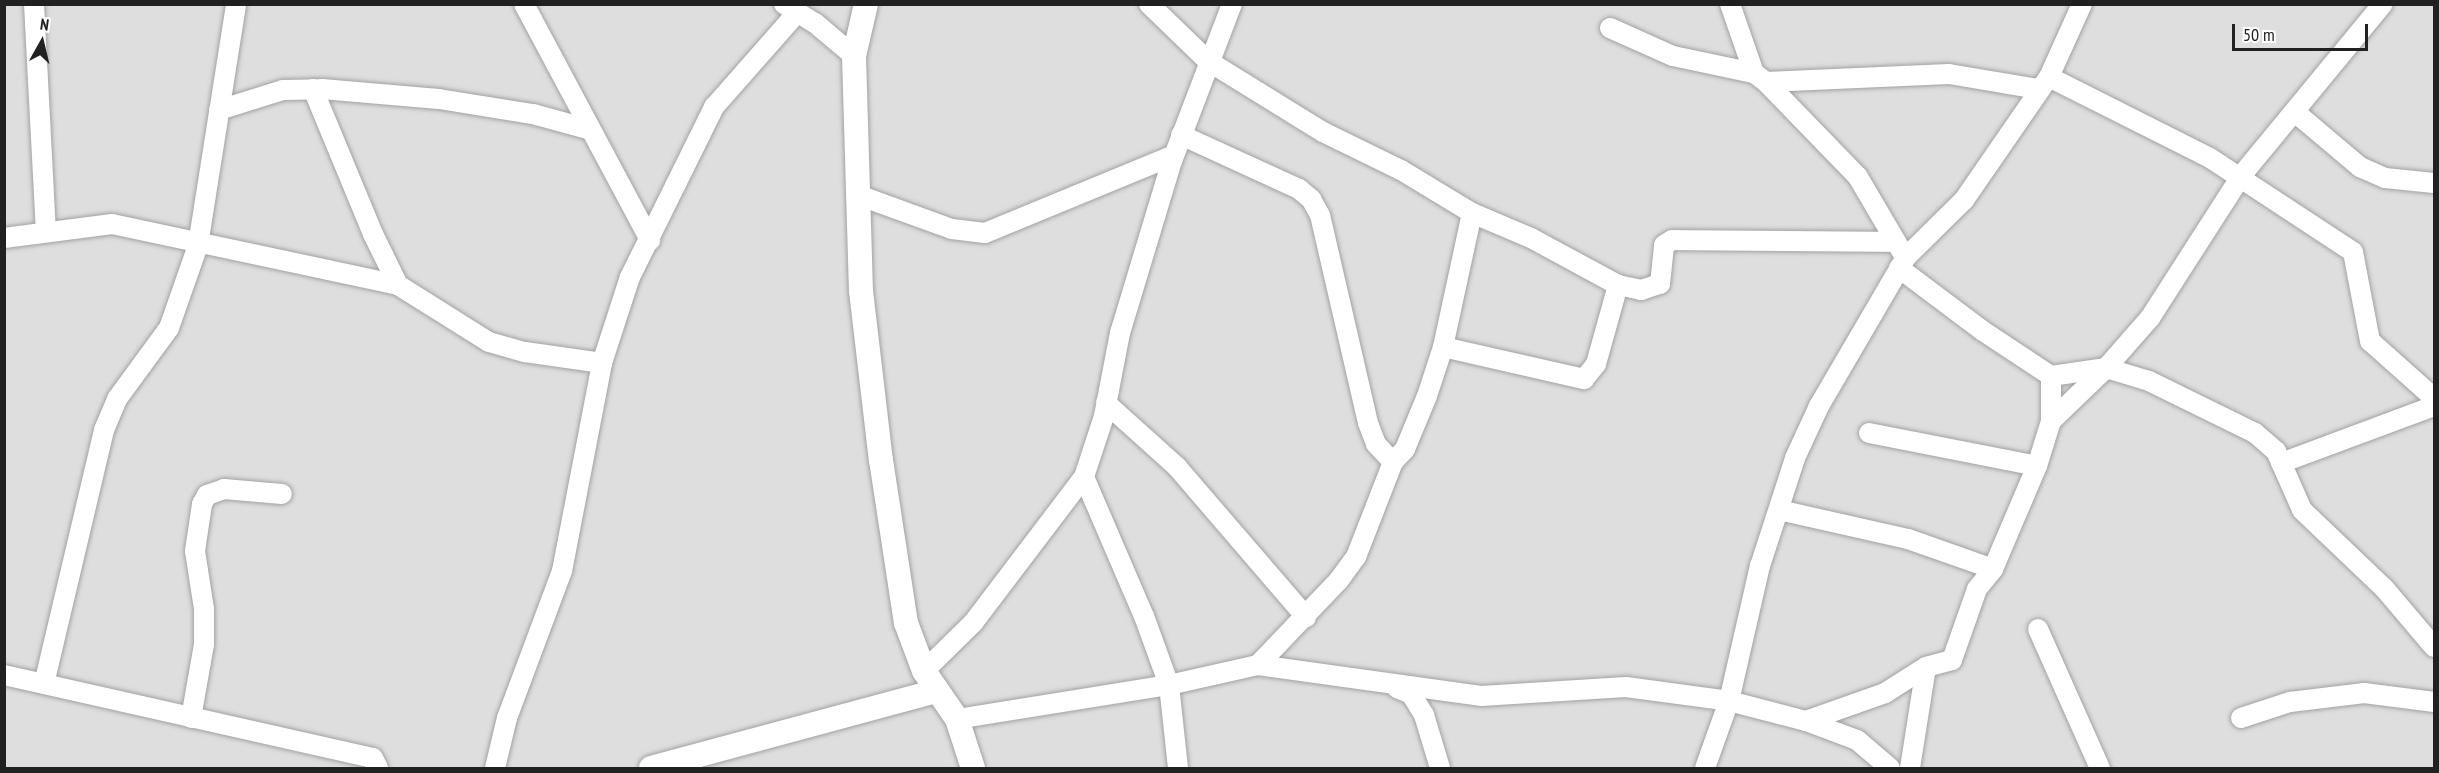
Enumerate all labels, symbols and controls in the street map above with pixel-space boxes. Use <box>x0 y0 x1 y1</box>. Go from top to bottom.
north arrow <box>12 12 72 72</box>
scale bar <box>2235 12 2372 50</box>
text: N <box>39 14 50 35</box>
text: 50 m <box>2243 23 2275 46</box>

